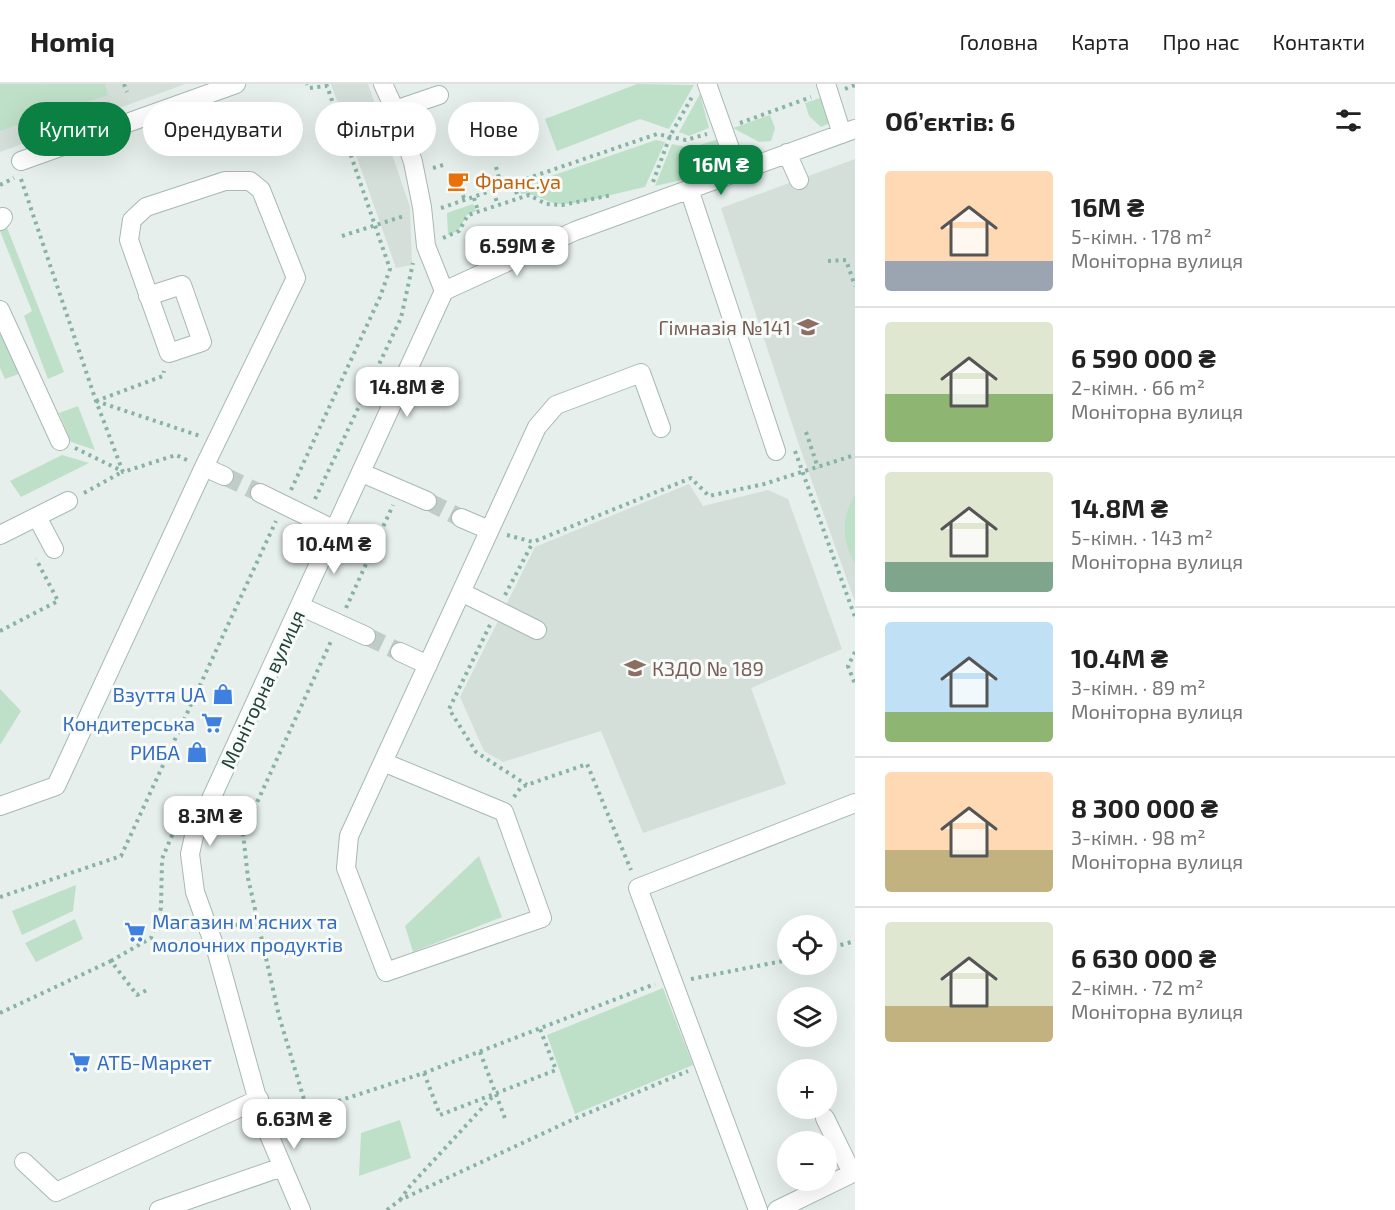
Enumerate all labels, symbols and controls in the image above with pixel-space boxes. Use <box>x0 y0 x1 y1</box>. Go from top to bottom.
text: Homiq <box>30 24 115 58</box>
text: Головна <box>959 29 1038 54</box>
text: Карта <box>1071 29 1129 54</box>
text: Про нас <box>1162 29 1240 54</box>
text: Контакти <box>1273 29 1365 54</box>
chip: Купити <box>18 102 131 156</box>
chip: Орендувати <box>143 102 303 156</box>
chip: Фільтри <box>315 102 436 156</box>
chip: Нове <box>448 102 539 156</box>
icon: filters <box>1332 104 1365 137</box>
text: Об’єктів: 6 <box>885 105 1015 136</box>
pin: 16M ₴ <box>679 145 763 196</box>
text: 16M ₴ <box>693 152 749 176</box>
cafe icon: Франс.уа <box>446 169 470 193</box>
place label: Франс.уа <box>475 169 561 194</box>
text: 16M ₴ <box>1071 191 1144 222</box>
icon: home <box>933 195 1005 267</box>
text: 5-кімн. · 178 m² <box>1071 224 1212 248</box>
pin: 6.59M ₴ <box>462 226 572 277</box>
text: 6.59M ₴ <box>479 233 555 257</box>
text: Моніторна вулиця <box>1071 248 1243 272</box>
place label: Гімназія №141 <box>658 315 791 339</box>
school or university icon: Гімназія №141 <box>796 315 820 339</box>
text: 6 590 000 ₴ <box>1071 342 1216 373</box>
icon: home <box>933 346 1005 418</box>
pin: 14.8M ₴ <box>352 367 462 418</box>
text: 14.8M ₴ <box>370 374 444 398</box>
text: 2-кімн. · 66 m² <box>1071 375 1205 399</box>
text: Моніторна вулиця <box>1071 399 1243 423</box>
text: 14.8M ₴ <box>1071 492 1168 523</box>
icon: home <box>933 496 1005 568</box>
pin: 10.4M ₴ <box>279 524 389 575</box>
text: 5-кімн. · 143 m² <box>1071 525 1213 549</box>
text: 10.4M ₴ <box>297 531 371 555</box>
text: Моніторна вулиця <box>1071 549 1243 573</box>
street label: Моніторна вулиця <box>215 606 310 772</box>
text: 10.4M ₴ <box>1071 642 1168 673</box>
icon: home <box>933 646 1005 718</box>
school or university icon: КЗДО № 189 <box>623 656 647 680</box>
place label: КЗДО № 189 <box>652 656 764 680</box>
text: 3-кімн. · 89 m² <box>1071 675 1206 699</box>
place label: Взуття UA <box>113 682 207 707</box>
shop icon: Взуття UA <box>211 682 235 706</box>
text: Моніторна вулиця <box>1071 699 1243 723</box>
place label: Кондитерська <box>63 711 195 735</box>
supermarket icon: Кондитерська <box>200 711 224 735</box>
place label: РИБА <box>130 740 181 764</box>
shop icon: РИБА <box>185 740 209 764</box>
text: 8 300 000 ₴ <box>1071 792 1218 823</box>
pin: 8.3M ₴ <box>161 796 259 847</box>
icon: home <box>933 796 1005 868</box>
text: 8.3M ₴ <box>178 803 242 827</box>
text: 3-кімн. · 98 m² <box>1071 825 1206 849</box>
text: Моніторна вулиця <box>1071 849 1243 873</box>
place label: Магазин м'ясних та молочних продуктів <box>152 909 343 957</box>
map controls <box>777 915 837 1191</box>
button: locate <box>777 915 837 975</box>
supermarket icon: Магазин м'ясних та молочних продуктів <box>123 920 147 944</box>
text: 6 630 000 ₴ <box>1071 942 1216 973</box>
icon: home <box>933 946 1005 1018</box>
text: 2-кімн. · 72 m² <box>1071 975 1204 999</box>
button: layers <box>777 987 837 1047</box>
text: Моніторна вулиця <box>1071 999 1243 1023</box>
supermarket icon: АТБ-Маркет <box>68 1050 92 1074</box>
place label: АТБ-Маркет <box>97 1050 212 1074</box>
button: + <box>777 1059 837 1119</box>
pin: 6.63M ₴ <box>239 1099 349 1150</box>
text: 6.63M ₴ <box>256 1106 332 1130</box>
button: − <box>777 1131 837 1191</box>

